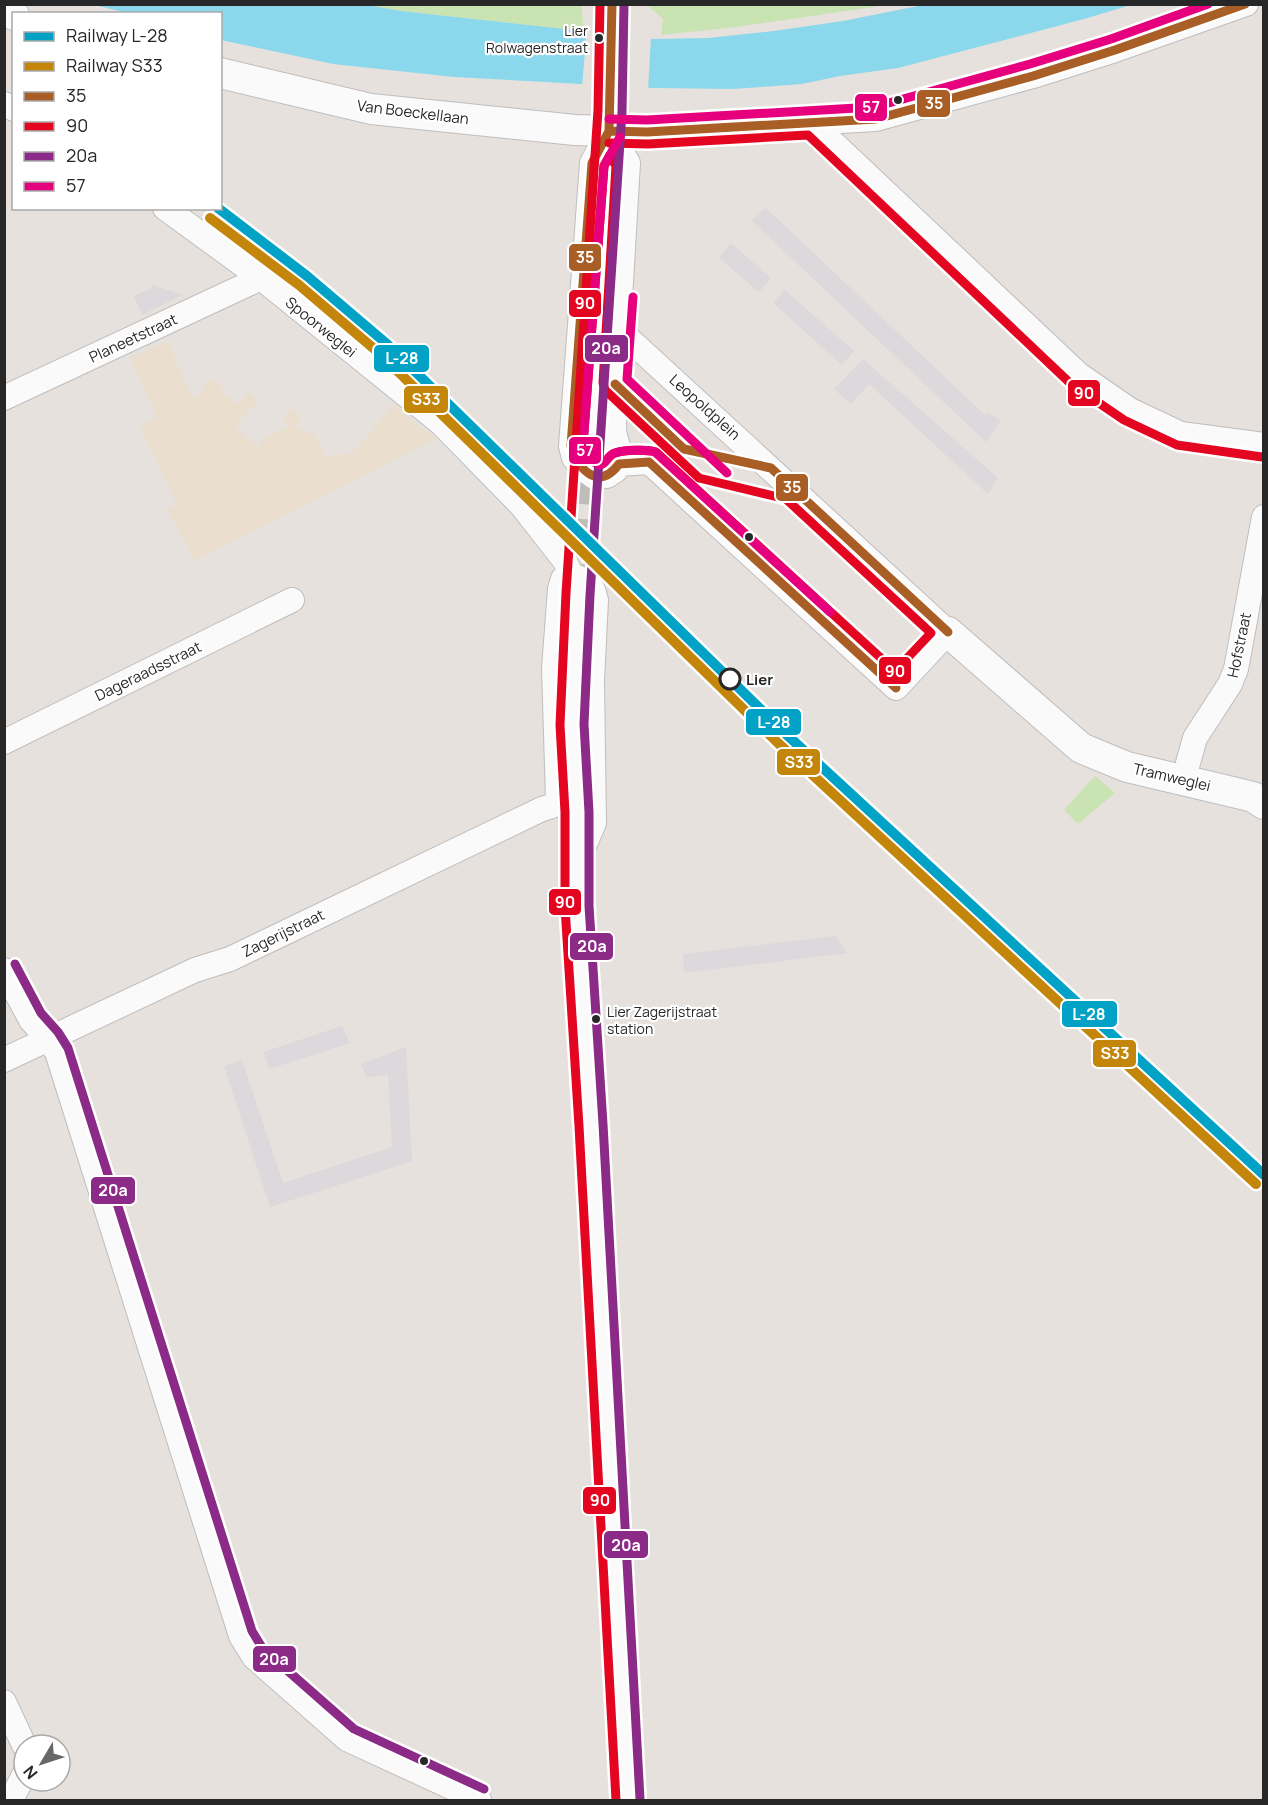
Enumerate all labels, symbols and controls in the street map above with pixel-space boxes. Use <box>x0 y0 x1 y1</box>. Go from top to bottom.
legend <box>12 12 222 210</box>
place label: Lier Rolwagenstraat <box>486 21 588 57</box>
text: Railway L-28 <box>66 23 168 47</box>
marker: Lier Rolwagenstraat <box>593 32 605 44</box>
text: Railway S33 <box>66 53 163 77</box>
text: 35 <box>66 83 86 107</box>
line badge: 35 <box>916 89 951 118</box>
text: 35 <box>925 92 943 114</box>
line badge: 57 <box>854 93 888 122</box>
unlabelled marker <box>892 94 904 106</box>
street label: Van Boeckellaan <box>356 95 470 129</box>
text: 57 <box>862 96 880 118</box>
text: 90 <box>66 113 88 137</box>
text: 20a <box>66 143 97 167</box>
text: 57 <box>66 173 85 197</box>
line badge: 35 <box>568 243 602 272</box>
text: 35 <box>576 246 594 268</box>
line badge: 90 <box>568 289 602 318</box>
street label: Spoorweglei <box>281 292 361 362</box>
text: 90 <box>575 292 595 314</box>
street label: Planeetstraat <box>86 308 180 368</box>
line badge: 20a <box>584 334 629 363</box>
text: 20a <box>591 337 621 359</box>
line badge: L-28 <box>373 344 430 373</box>
text: L-28 <box>385 347 419 369</box>
street label: Leopoldplein <box>665 369 745 445</box>
line badge: 90 <box>1067 379 1101 407</box>
text: 90 <box>1074 382 1094 404</box>
line badge: S33 <box>403 385 449 414</box>
text: S33 <box>411 388 441 410</box>
line badge: 57 <box>568 436 602 465</box>
text: 57 <box>576 439 594 461</box>
line badge: 35 <box>775 473 809 502</box>
text: 35 <box>783 476 801 498</box>
unlabelled marker <box>743 531 755 543</box>
street label: Hofstraat <box>1222 610 1256 680</box>
street label: Dageraadsstraat <box>91 636 205 706</box>
line badge: 90 <box>878 656 912 685</box>
text: 90 <box>885 660 905 682</box>
marker: Lier <box>719 668 741 690</box>
place label: Lier <box>746 669 773 690</box>
line badge: L-28 <box>745 708 802 736</box>
text: L-28 <box>757 711 791 733</box>
line badge: S33 <box>776 748 821 776</box>
text: S33 <box>784 751 814 773</box>
street label: Tramweglei <box>1131 758 1213 796</box>
line badge: 90 <box>548 888 582 916</box>
text: 90 <box>555 891 575 913</box>
street label: Zagerijstraat <box>238 904 328 962</box>
line badge: 20a <box>569 932 614 961</box>
text: 20a <box>577 935 607 957</box>
line badge: L-28 <box>1061 1000 1118 1028</box>
place label: Lier Zagerijstraat station <box>607 1002 717 1038</box>
text: L-28 <box>1072 1003 1106 1025</box>
marker: Lier Zagerijstraat station <box>590 1013 602 1025</box>
line badge: S33 <box>1092 1039 1137 1068</box>
text: S33 <box>1100 1042 1130 1064</box>
line badge: 20a <box>90 1176 136 1205</box>
text: 20a <box>98 1179 128 1201</box>
line badge: 90 <box>582 1486 617 1515</box>
text: 90 <box>590 1489 610 1511</box>
line badge: 20a <box>603 1530 649 1559</box>
text: 20a <box>611 1534 641 1556</box>
line badge: 20a <box>252 1645 297 1673</box>
text: 20a <box>259 1648 289 1670</box>
north arrow <box>12 1733 72 1793</box>
unlabelled marker <box>418 1755 430 1767</box>
text: N <box>18 1761 43 1784</box>

